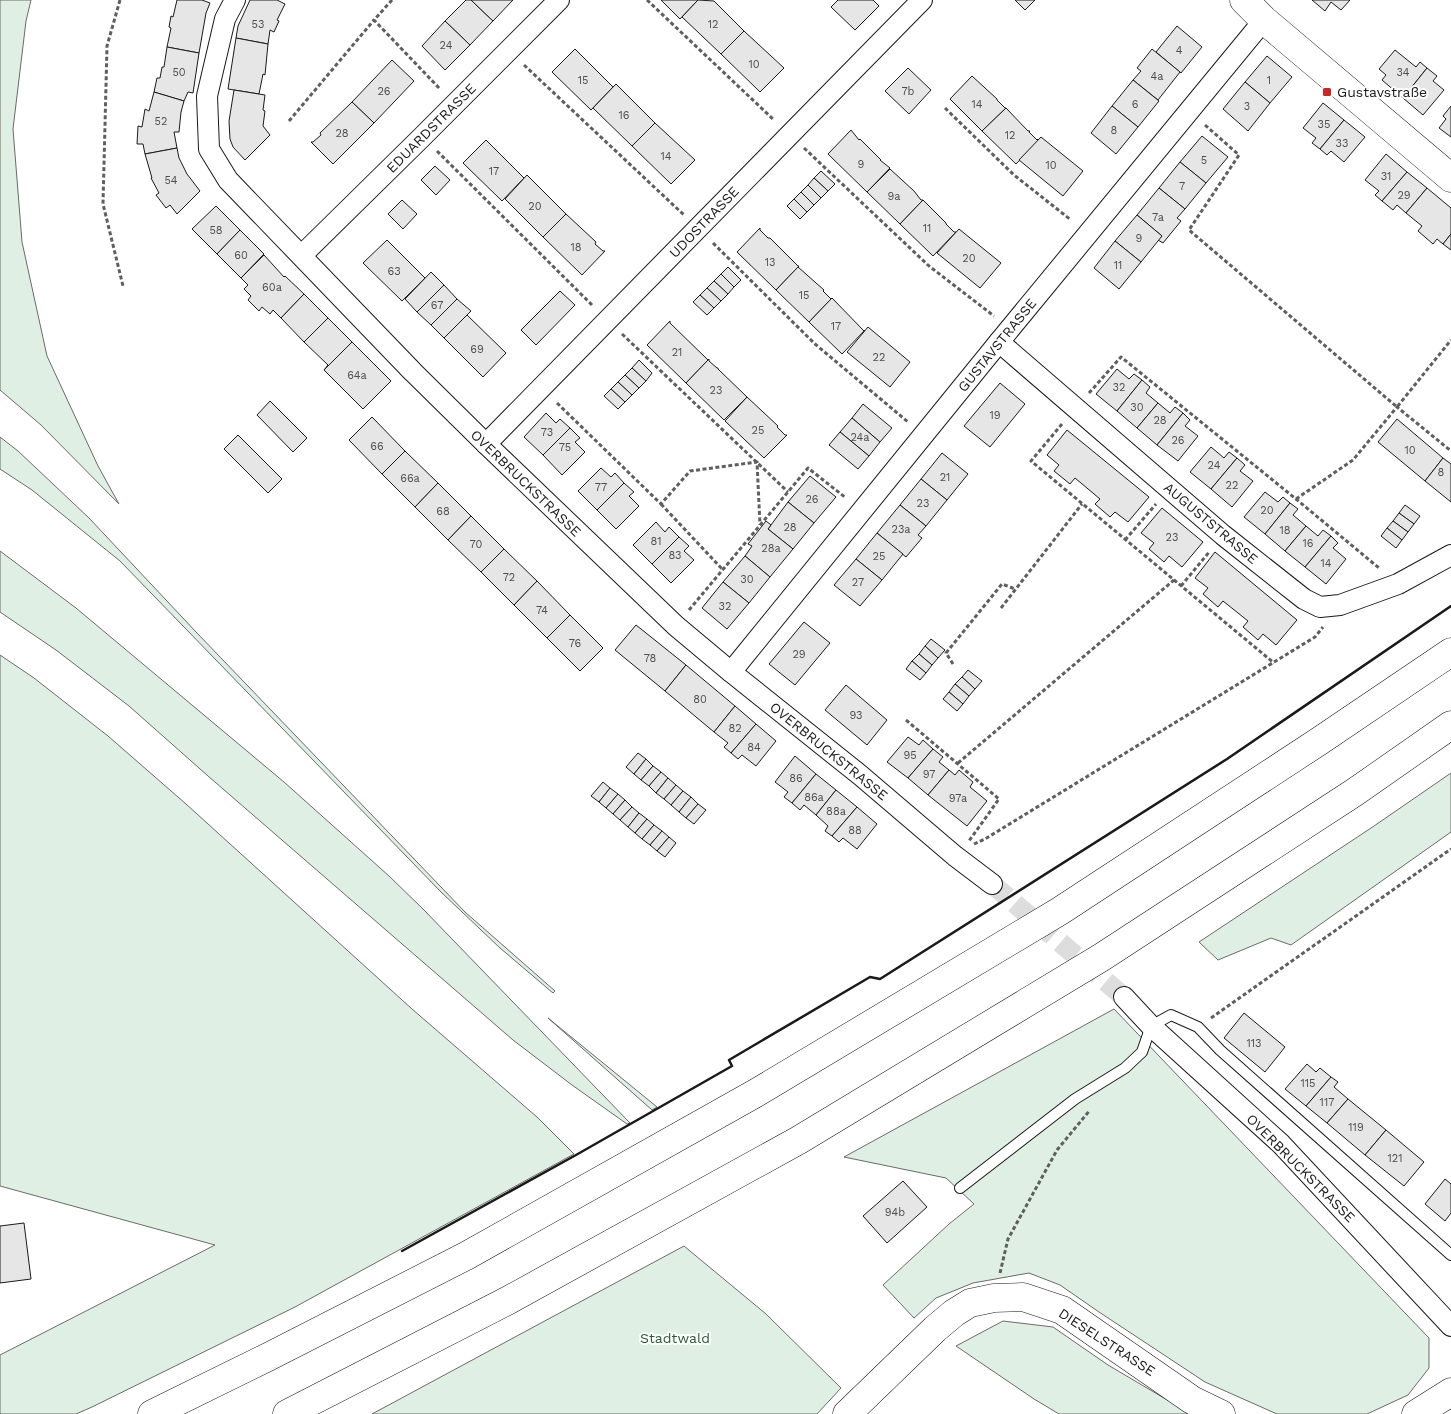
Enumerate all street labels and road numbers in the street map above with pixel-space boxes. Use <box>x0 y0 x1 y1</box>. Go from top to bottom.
street label: EDUARDSTRASSE <box>383 80 479 176</box>
street label: UDOSTRASSE <box>666 183 742 261</box>
street label: GUSTAVSTRASSE <box>954 295 1040 395</box>
street label: OVERBRUCKSTRASSE <box>468 426 584 540</box>
street label: AUGUSTSTRASSE <box>1161 479 1261 567</box>
street label: OVERBRUCKSTRASSE <box>767 699 891 803</box>
street label: OVERBRUCKSTRASSE <box>1243 1110 1359 1226</box>
street label: DIESELSTRASSE <box>1056 1305 1158 1379</box>

